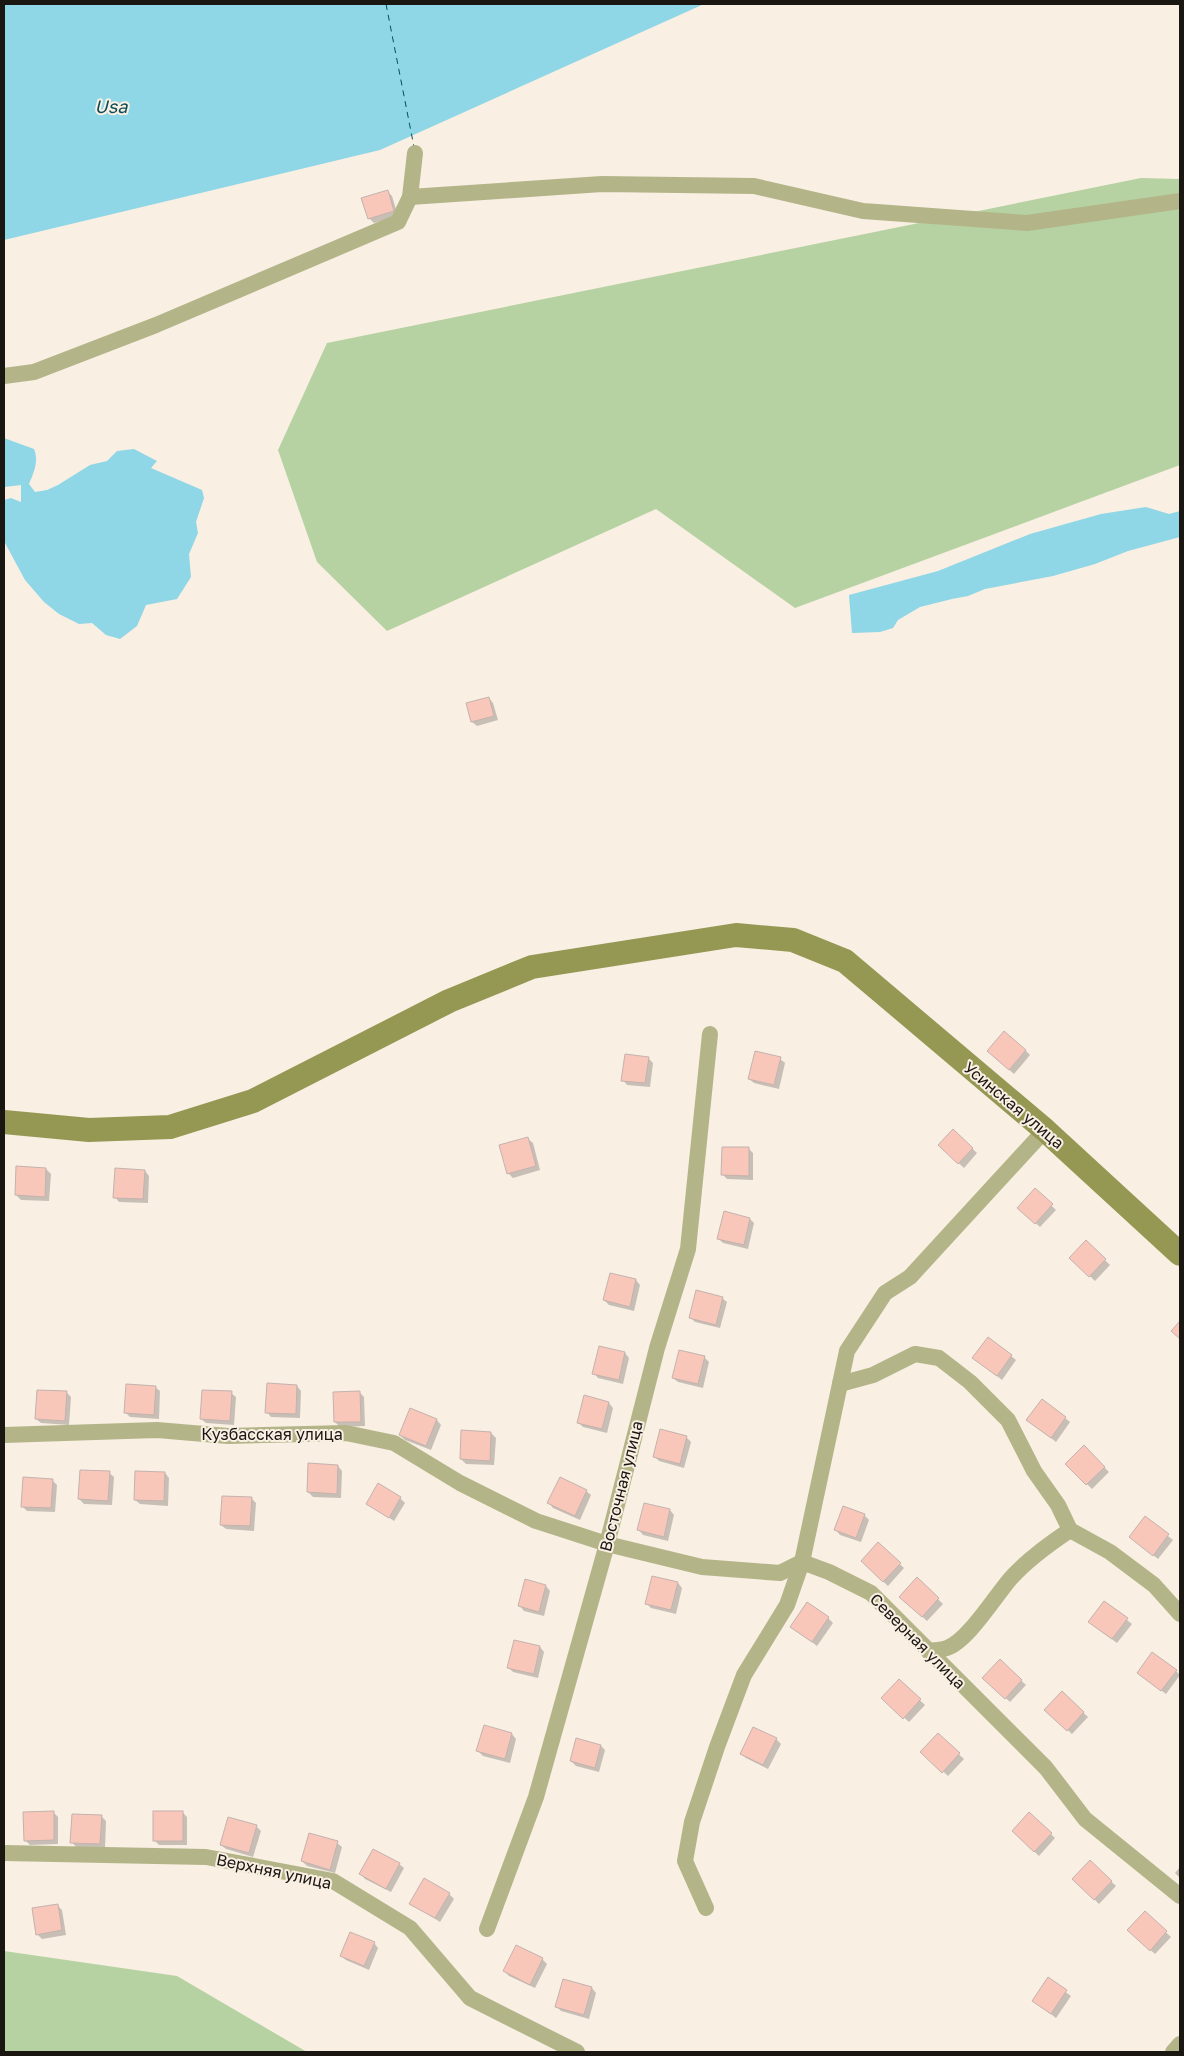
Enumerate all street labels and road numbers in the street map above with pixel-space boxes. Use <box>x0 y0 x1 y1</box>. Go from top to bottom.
street label: Усинская улица <box>960 1057 1068 1153</box>
street label: Восточная улица <box>595 1419 647 1553</box>
street label: Кузбасская улица <box>201 1424 343 1444</box>
street label: Северная улица <box>866 1589 970 1693</box>
street label: Верхняя улица <box>215 1849 333 1893</box>

